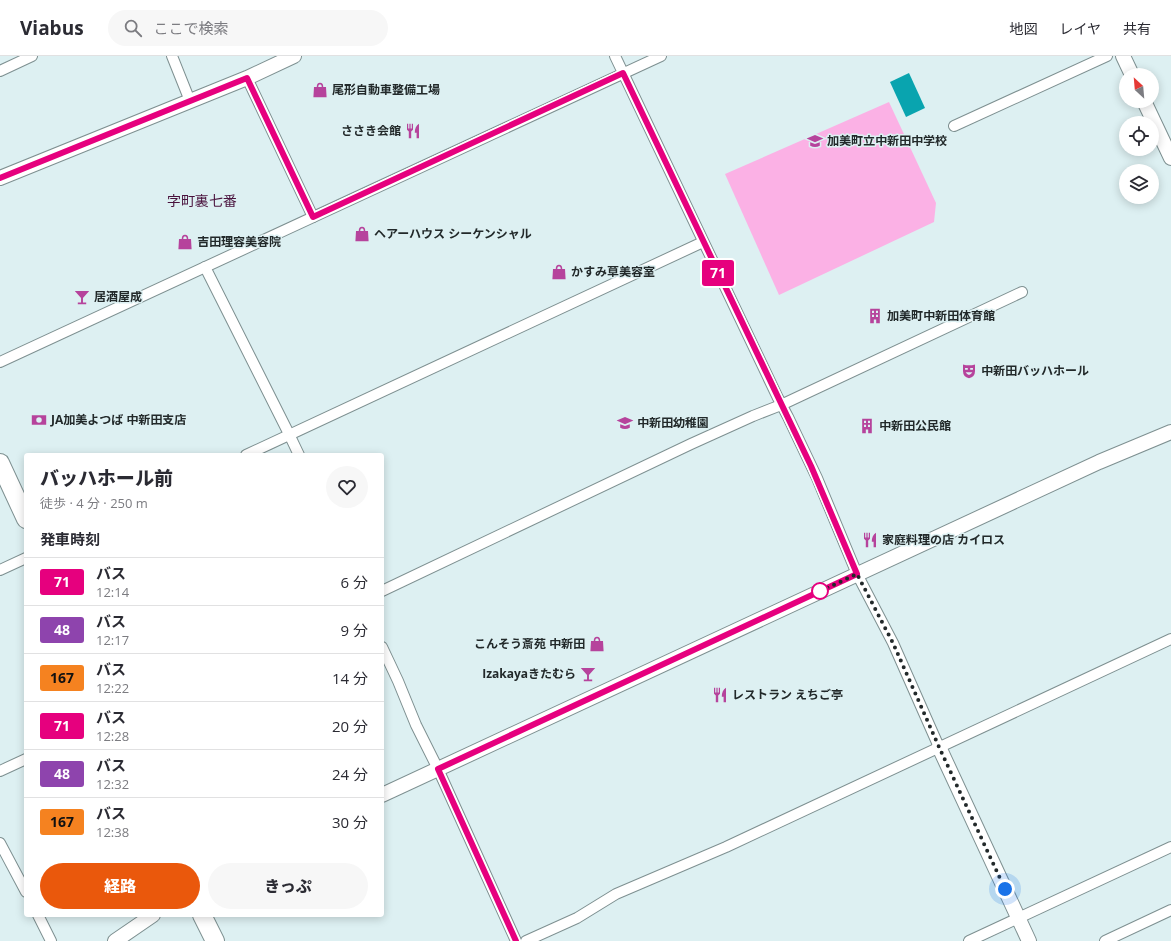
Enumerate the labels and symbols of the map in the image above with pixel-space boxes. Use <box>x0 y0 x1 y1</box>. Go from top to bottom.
north arrow <box>1119 68 1159 108</box>
shop icon: 尾形自動車整備工場 <box>311 81 329 99</box>
place label: 尾形自動車整備工場 <box>332 81 440 98</box>
place label: ささき会館 <box>341 122 401 139</box>
restaurant icon: ささき会館 <box>404 122 422 140</box>
school or university icon: 加美町立中新田中学校 <box>806 132 824 150</box>
place label: 加美町立中新田中学校 <box>827 132 947 149</box>
district label: 字町裏七番 <box>167 191 237 210</box>
shop icon: ヘアーハウス シーケンシャル <box>353 225 371 243</box>
place label: ヘアーハウス シーケンシャル <box>374 225 532 242</box>
shop icon: 吉田理容美容院 <box>176 233 194 251</box>
place label: 吉田理容美容院 <box>197 233 281 250</box>
line badge: 71 <box>700 260 736 286</box>
shop icon: かすみ草美容室 <box>550 263 568 281</box>
place label: かすみ草美容室 <box>571 263 655 280</box>
bar icon: 居酒屋成 <box>73 288 91 306</box>
place label: 居酒屋成 <box>94 288 142 305</box>
building icon: 加美町中新田体育館 <box>866 307 884 325</box>
place label: 加美町中新田体育館 <box>887 307 995 324</box>
theatre icon: 中新田バッハホール <box>960 362 978 380</box>
place label: 中新田バッハホール <box>981 362 1089 379</box>
bank icon: JA加美よつば 中新田支店 <box>30 411 48 429</box>
place label: JA加美よつば 中新田支店 <box>50 411 186 428</box>
school or university icon: 中新田幼稚園 <box>616 414 634 432</box>
place label: 中新田幼稚園 <box>637 414 709 431</box>
building icon: 中新田公民館 <box>858 417 876 435</box>
place label: 中新田公民館 <box>879 417 951 434</box>
restaurant icon: 家庭料理の店 カイロス <box>861 531 879 549</box>
place label: 家庭料理の店 カイロス <box>882 531 1005 548</box>
unlabelled marker <box>811 582 829 600</box>
place label: こんそう斎苑 中新田 <box>474 635 585 652</box>
shop icon: こんそう斎苑 中新田 <box>588 635 606 653</box>
place label: Izakayaきたむら <box>482 665 576 682</box>
bar icon: Izakayaきたむら <box>579 665 597 683</box>
restaurant icon: レストラン えちご亭 <box>711 686 729 704</box>
place label: レストラン えちご亭 <box>732 686 843 703</box>
your location <box>995 879 1015 899</box>

